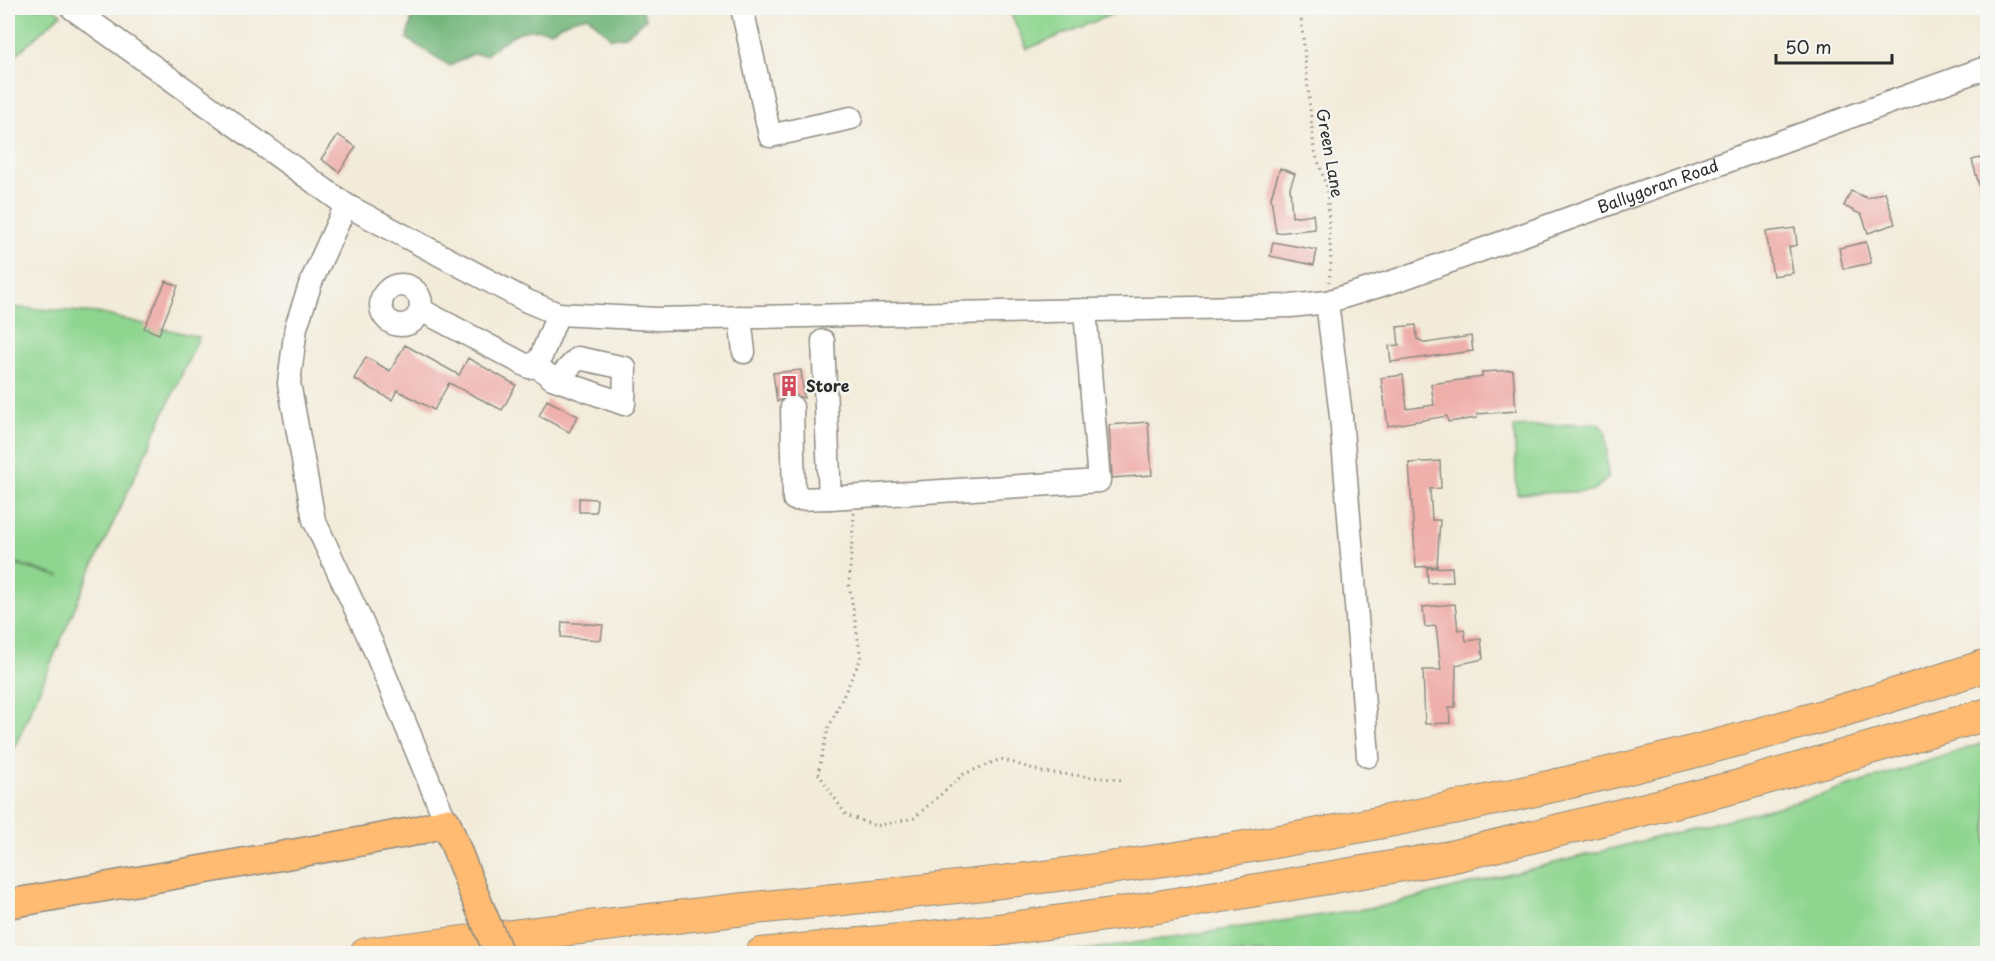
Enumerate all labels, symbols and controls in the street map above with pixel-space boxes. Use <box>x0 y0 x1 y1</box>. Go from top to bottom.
scale bar <box>1776 27 1892 65</box>
text: 50 m <box>1785 33 1832 60</box>
street label: Green Lane <box>1311 107 1351 199</box>
street label: Ballygoran Road <box>1593 152 1722 218</box>
place label: Store <box>806 373 850 397</box>
building icon: Store <box>777 374 801 398</box>

